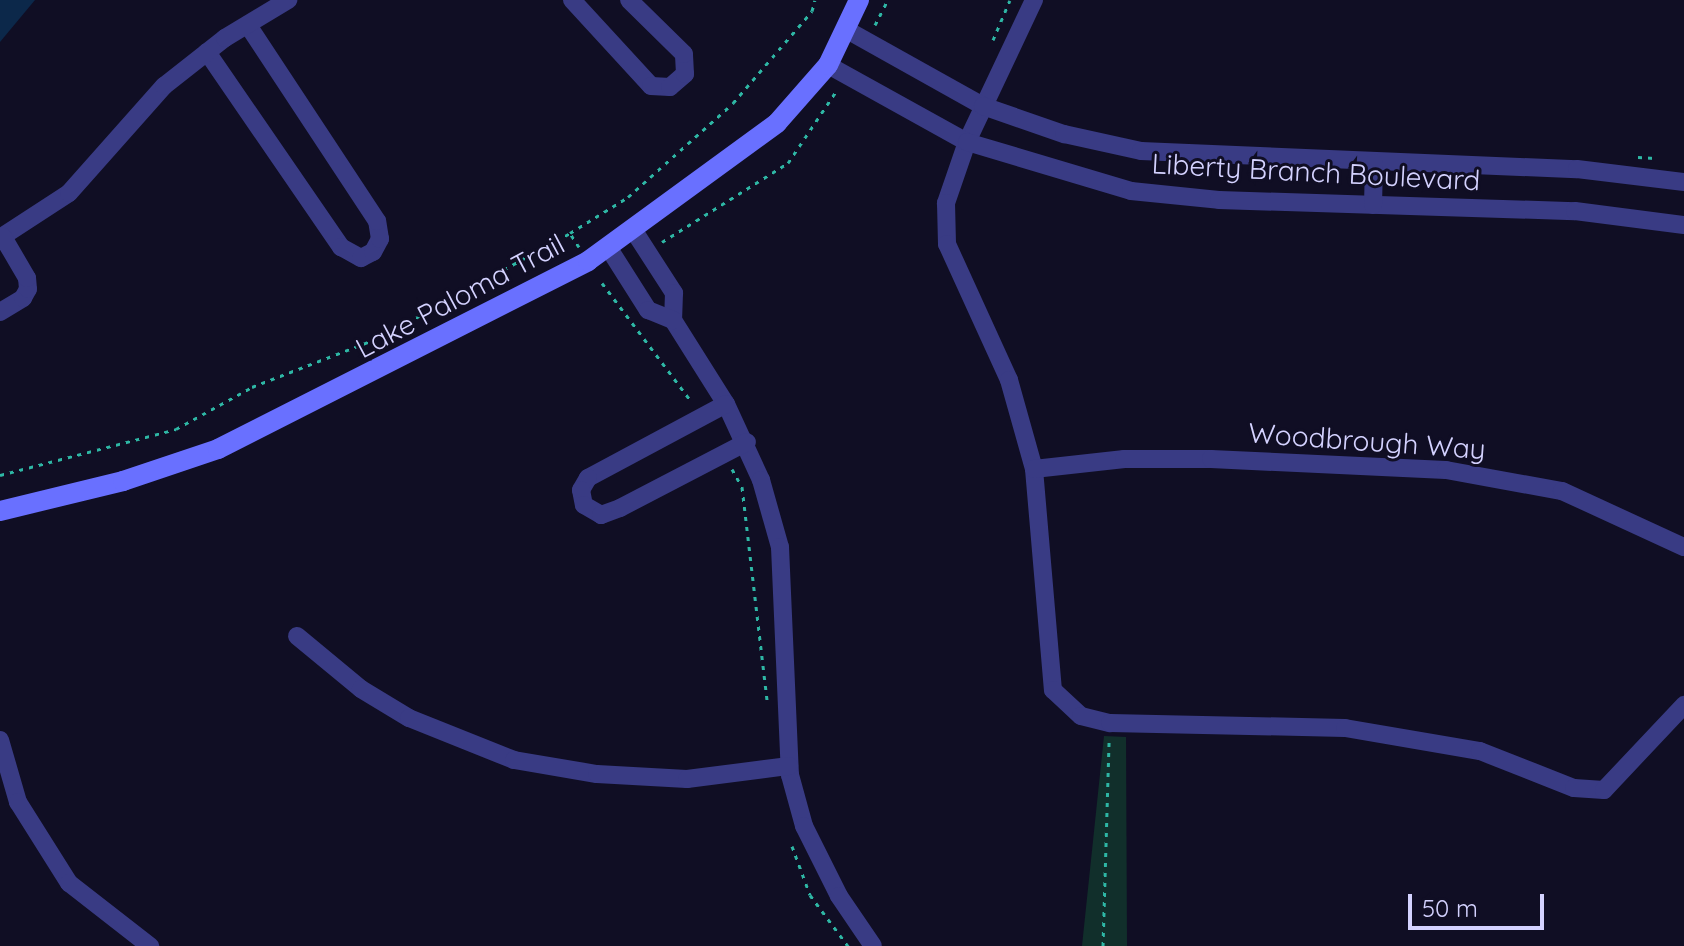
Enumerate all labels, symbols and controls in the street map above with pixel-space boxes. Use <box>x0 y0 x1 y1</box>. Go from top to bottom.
street label: Liberty Branch Boulevard <box>1151 147 1481 197</box>
street label: Lake Paloma Trail <box>350 227 570 365</box>
street label: Woodbrough Way <box>1247 416 1487 466</box>
scale bar <box>1412 878 1548 928</box>
text: 50 m <box>1422 893 1478 923</box>

